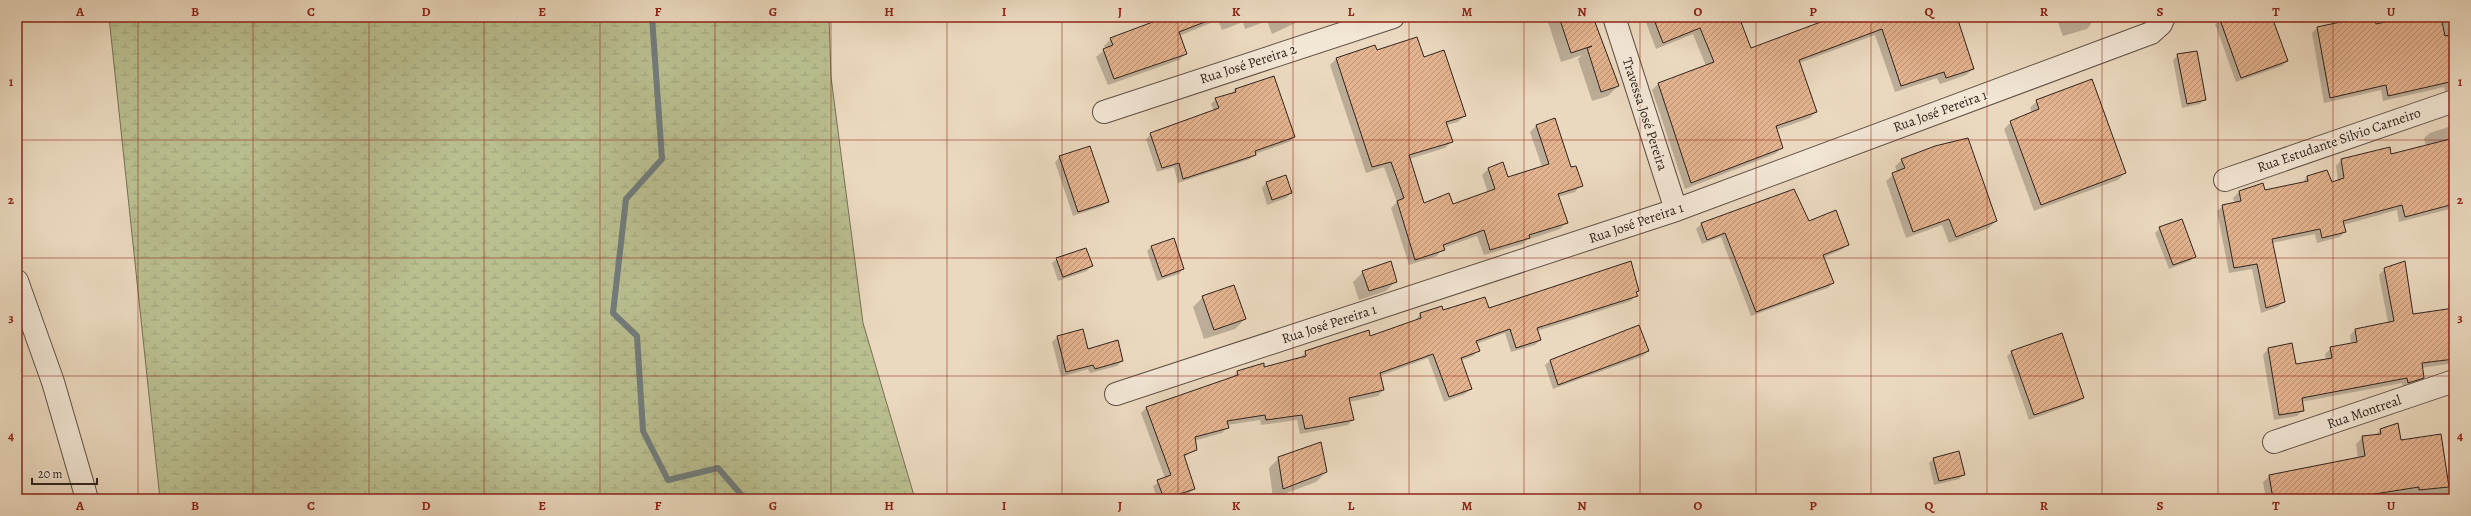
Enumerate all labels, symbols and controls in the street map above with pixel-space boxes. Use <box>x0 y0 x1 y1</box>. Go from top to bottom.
text: A <box>75 3 85 20</box>
text: B <box>191 3 199 20</box>
text: C <box>307 3 315 20</box>
text: D <box>421 3 431 20</box>
text: E <box>538 3 546 20</box>
text: F <box>655 3 662 20</box>
text: G <box>769 3 777 20</box>
text: H <box>884 3 894 20</box>
text: I <box>1002 3 1007 20</box>
text: J <box>1118 3 1122 20</box>
text: K <box>1232 3 1241 20</box>
text: L <box>1348 3 1355 20</box>
text: M <box>1462 3 1473 20</box>
text: N <box>1577 3 1587 20</box>
text: O <box>1694 3 1703 20</box>
text: P <box>1809 3 1817 20</box>
text: Q <box>1925 3 1936 20</box>
text: R <box>2040 3 2049 20</box>
text: S <box>2156 3 2164 20</box>
text: T <box>2272 3 2280 20</box>
text: U <box>2387 3 2396 20</box>
street label: Rua José Pereira 2 <box>1197 39 1299 89</box>
street label: Travessa José Pereira <box>1618 55 1672 173</box>
text: 1 <box>9 73 14 90</box>
text: 1 <box>2458 73 2463 90</box>
street label: Rua José Pereira 1 <box>1890 85 1990 137</box>
street label: Rua Estudante Silvio Carneiro <box>2255 103 2423 177</box>
text: 2 <box>8 191 15 208</box>
text: 2 <box>2457 191 2464 208</box>
street label: Rua José Pereira 1 <box>1586 198 1686 248</box>
street label: Rua José Pereira 1 <box>1279 300 1379 348</box>
text: 3 <box>8 309 14 326</box>
text: 3 <box>2457 309 2463 326</box>
street label: Rua Montreal <box>2324 390 2404 434</box>
text: 4 <box>8 427 14 444</box>
text: 4 <box>2457 427 2463 444</box>
scale bar <box>32 460 97 486</box>
text: 20 m <box>38 466 62 482</box>
text: A <box>75 497 85 514</box>
text: B <box>191 497 199 514</box>
text: C <box>307 497 315 514</box>
text: D <box>421 497 431 514</box>
text: E <box>538 497 546 514</box>
text: F <box>655 497 662 514</box>
text: G <box>769 497 777 514</box>
text: H <box>884 497 894 514</box>
text: I <box>1002 497 1007 514</box>
text: J <box>1118 497 1122 514</box>
text: K <box>1232 497 1241 514</box>
text: L <box>1348 497 1355 514</box>
text: M <box>1462 497 1473 514</box>
text: N <box>1577 497 1587 514</box>
text: O <box>1694 497 1703 514</box>
text: P <box>1809 497 1817 514</box>
text: Q <box>1925 497 1936 514</box>
text: R <box>2040 497 2049 514</box>
text: S <box>2156 497 2164 514</box>
text: T <box>2272 497 2280 514</box>
text: U <box>2387 497 2396 514</box>

